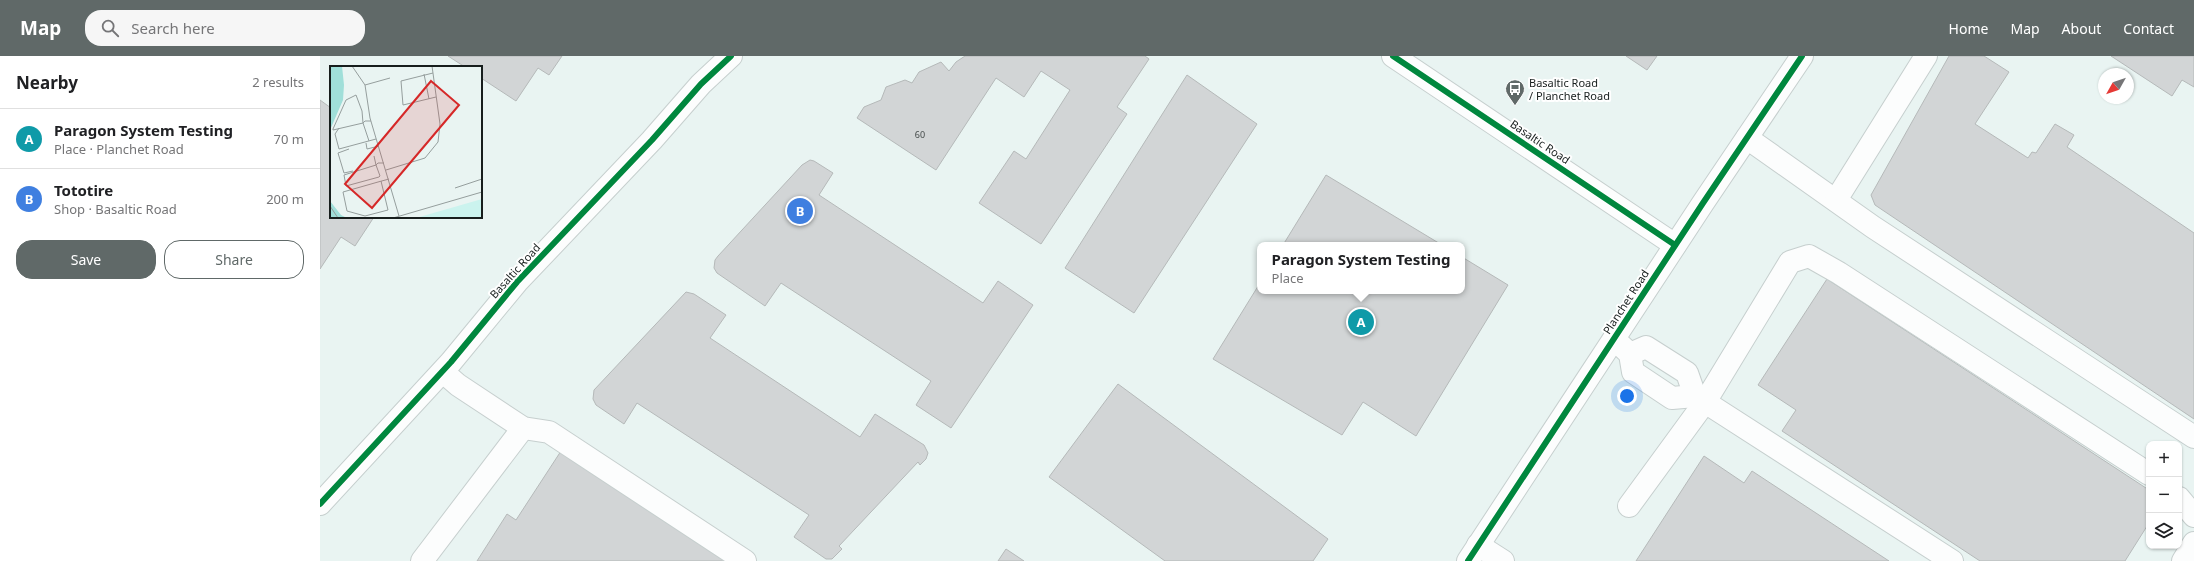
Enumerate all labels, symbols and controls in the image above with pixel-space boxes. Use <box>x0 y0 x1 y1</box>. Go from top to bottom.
search box <box>85 10 365 46</box>
text: Map <box>20 15 61 41</box>
icon: search <box>99 17 121 39</box>
text: Search here <box>131 18 215 38</box>
text: Home <box>1949 19 1988 38</box>
text: Map <box>2010 19 2040 38</box>
text: About <box>2062 19 2101 38</box>
text: Contact <box>2123 19 2174 38</box>
inset map <box>330 66 482 218</box>
north arrow <box>2098 68 2134 104</box>
text: Nearby <box>16 71 78 94</box>
text: 2 results <box>252 73 304 91</box>
place label: Basaltic Road / Planchet Road <box>1529 75 1610 103</box>
bus stop icon: Basaltic Road / Planchet Road <box>1504 78 1526 106</box>
street label: Basaltic Road <box>1507 116 1573 167</box>
text: Paragon System Testing <box>54 120 233 140</box>
house number: 60 <box>915 128 925 141</box>
text: A <box>25 130 34 148</box>
text: 70 m <box>274 130 304 148</box>
text: Place · Planchet Road <box>54 140 184 158</box>
text: Tototire <box>54 180 113 200</box>
text: B <box>25 190 33 208</box>
text: 200 m <box>266 190 304 208</box>
pin: B <box>787 196 813 226</box>
text: Shop · Basaltic Road <box>54 200 177 218</box>
button: Save <box>16 240 156 279</box>
button: Share <box>164 240 304 279</box>
street label: Basaltic Road <box>486 240 543 301</box>
popup <box>1257 242 1465 294</box>
text: Paragon System Testing <box>1272 249 1450 269</box>
street label: Planchet Road <box>1599 267 1652 337</box>
text: Place <box>1272 269 1304 287</box>
pin: A <box>1348 307 1374 337</box>
your location <box>1617 386 1637 406</box>
map controls <box>2146 441 2182 549</box>
button: + <box>2146 441 2182 477</box>
button: − <box>2146 477 2182 513</box>
button: layers <box>2146 513 2182 549</box>

